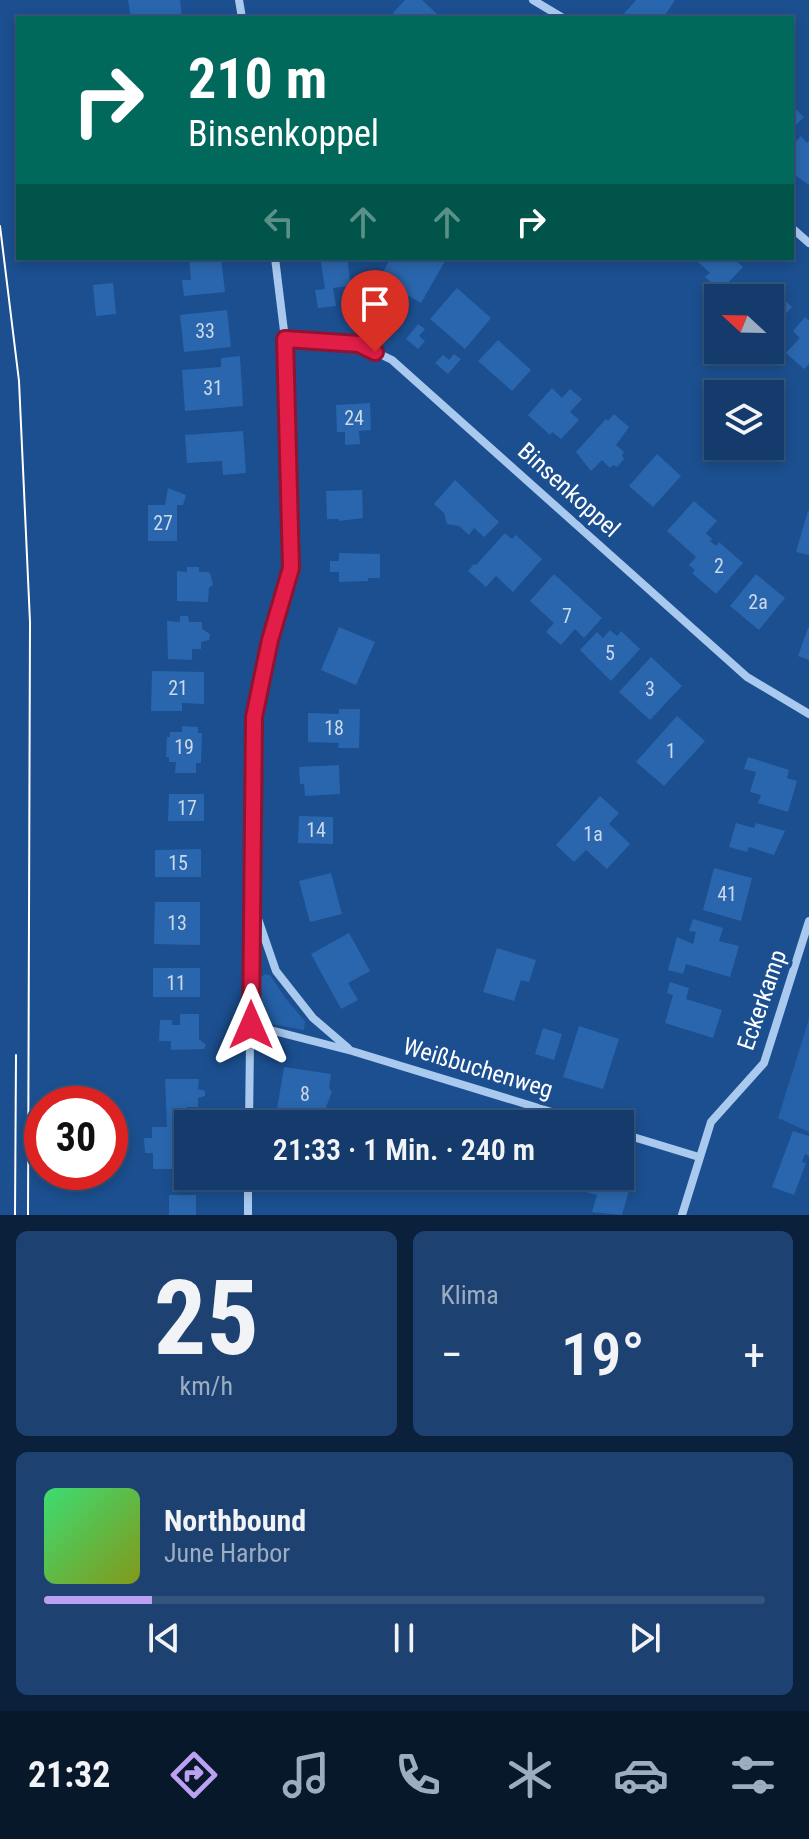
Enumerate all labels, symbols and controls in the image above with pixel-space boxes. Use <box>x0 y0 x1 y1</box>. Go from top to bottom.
text: 210 m <box>188 46 327 112</box>
icon: right <box>56 48 160 152</box>
text: Binsenkoppel <box>188 113 379 155</box>
icon: left <box>257 200 301 244</box>
icon: ahead <box>341 200 385 244</box>
icon: ahead <box>425 200 469 244</box>
icon: right <box>509 200 553 244</box>
pin <box>341 270 409 352</box>
icon: arrive <box>353 282 397 326</box>
north arrow <box>704 284 784 364</box>
map controls <box>704 284 784 460</box>
house number: 33 <box>195 319 215 343</box>
house number: 31 <box>203 376 223 400</box>
button: layers <box>704 380 784 460</box>
house number: 24 <box>344 406 364 430</box>
street label: Binsenkoppel <box>512 437 626 543</box>
house number: 27 <box>153 511 173 535</box>
house number: 2 <box>714 554 724 578</box>
house number: 2a <box>748 590 768 614</box>
house number: 7 <box>562 604 572 628</box>
house number: 5 <box>605 641 615 665</box>
house number: 21 <box>168 676 188 700</box>
house number: 3 <box>645 677 655 701</box>
house number: 18 <box>324 716 344 740</box>
house number: 19 <box>174 735 194 759</box>
house number: 1 <box>666 739 676 763</box>
house number: 17 <box>177 796 197 820</box>
house number: 14 <box>306 818 326 842</box>
house number: 1a <box>583 822 603 846</box>
house number: 15 <box>168 851 188 875</box>
house number: 41 <box>717 882 737 906</box>
house number: 13 <box>167 911 187 935</box>
street label: Eckerkamp <box>732 946 792 1054</box>
house number: 11 <box>166 971 186 995</box>
position arrow <box>209 983 293 1067</box>
street label: Weißbuchenweg <box>400 1032 556 1104</box>
house number: 8 <box>300 1082 310 1106</box>
speed limit sign: 30 <box>24 1086 128 1190</box>
text: 21:33 · 1 Min. · 240 m <box>273 1132 535 1167</box>
text: 25 <box>154 1258 259 1379</box>
text: Klima <box>441 1280 499 1310</box>
text: 19° <box>561 1319 645 1390</box>
text: − <box>441 1329 463 1381</box>
text: + <box>743 1329 765 1381</box>
text: km/h <box>180 1371 233 1401</box>
text: Northbound <box>164 1503 306 1538</box>
text: June Harbor <box>164 1538 290 1568</box>
icon: previous <box>142 1616 186 1660</box>
icon: pause <box>382 1616 426 1660</box>
icon: next <box>623 1616 667 1660</box>
icon: directions <box>166 1747 222 1803</box>
icon: music <box>278 1747 334 1803</box>
icon: phone <box>390 1747 446 1803</box>
icon: climate <box>502 1747 558 1803</box>
icon: car <box>613 1747 669 1803</box>
icon: filters <box>725 1747 781 1803</box>
text: 21:32 <box>28 1754 111 1796</box>

